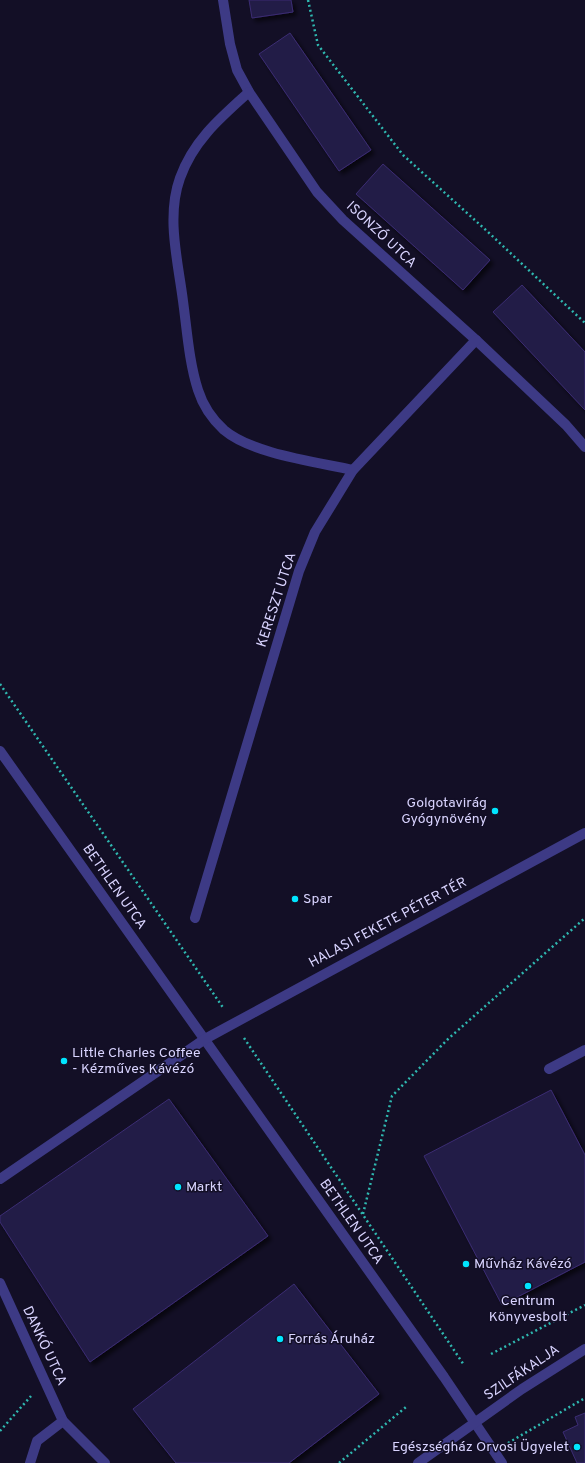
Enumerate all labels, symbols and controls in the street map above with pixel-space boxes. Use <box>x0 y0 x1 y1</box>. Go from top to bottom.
street label: ISONZÓ UTCA <box>342 197 420 272</box>
street label: KERESZT UTCA <box>254 550 300 650</box>
place label: Golgotavirág Gyógynövény <box>401 795 487 828</box>
marker: Golgotavirág Gyógynövény <box>490 806 500 816</box>
street label: BETHLEN UTCA <box>78 841 150 933</box>
street label: HALASI FEKETE PÉTER TÉR <box>306 873 470 972</box>
place label: Spar <box>303 891 333 908</box>
marker: Spar <box>290 894 300 904</box>
place label: Little Charles Coffee - Kézműves Kávézó <box>72 1045 201 1078</box>
marker: Little Charles Coffee - Kézműves Kávézó <box>59 1056 69 1066</box>
street label: BETHLEN UTCA <box>315 1176 387 1268</box>
place label: Markt <box>186 1179 222 1196</box>
marker: Markt <box>173 1182 183 1192</box>
place label: Művház Kávézó <box>474 1256 572 1273</box>
marker: Művház Kávézó <box>461 1259 471 1269</box>
marker: Centrum Könyvesbolt <box>523 1281 533 1291</box>
place label: Centrum Könyvesbolt <box>489 1293 567 1326</box>
street label: DANKÓ UTCA <box>18 1303 71 1388</box>
place label: Forrás Áruház <box>288 1330 375 1348</box>
marker: Forrás Áruház <box>275 1334 285 1344</box>
street label: SZILFÁKALJA <box>481 1341 563 1404</box>
place label: Egészségház Orvosi Ügyelet <box>392 1438 569 1456</box>
marker: Egészségház Orvosi Ügyelet <box>572 1442 582 1452</box>

